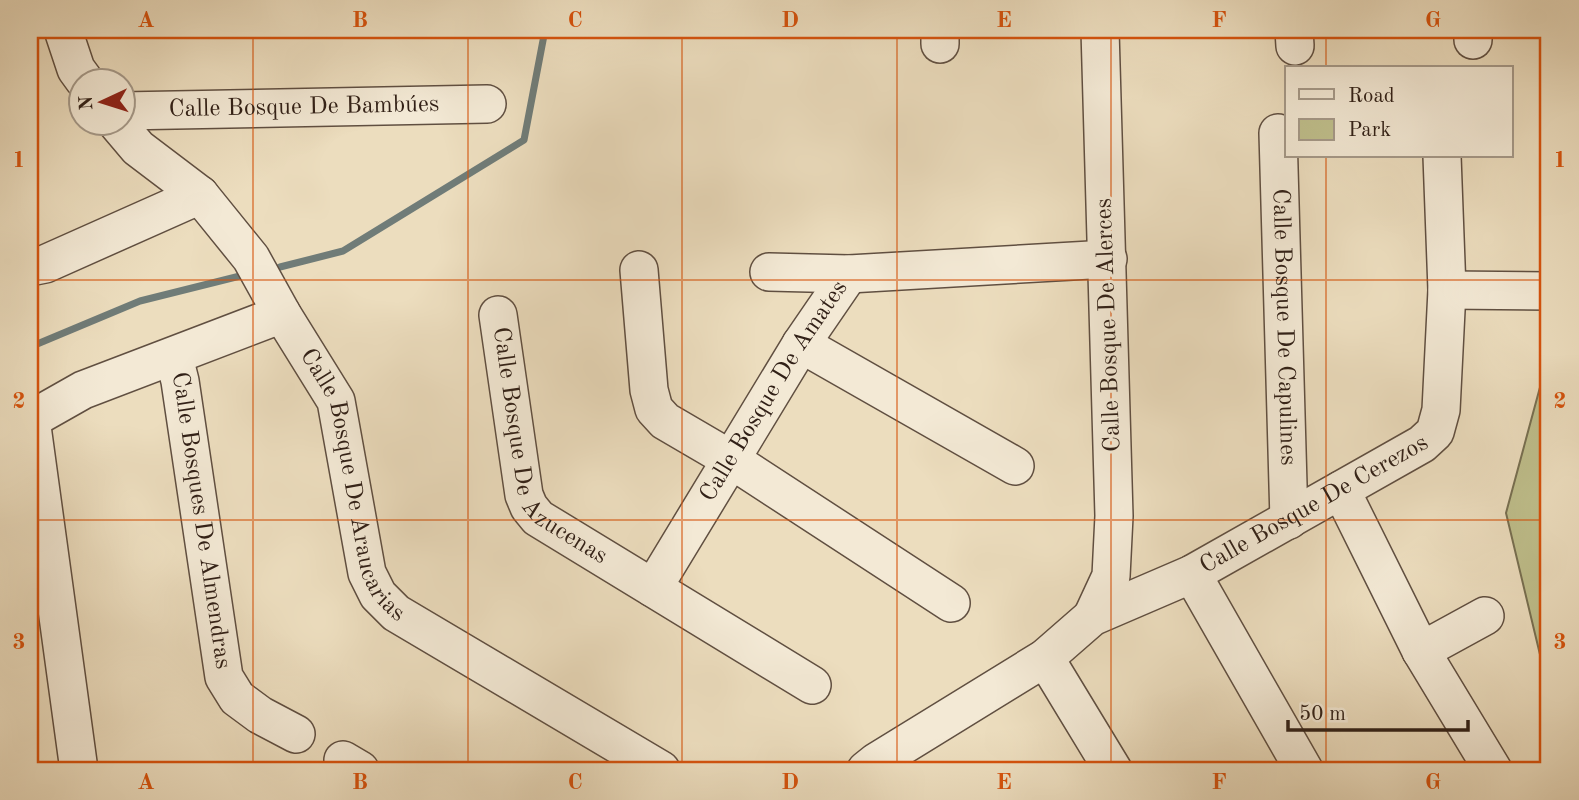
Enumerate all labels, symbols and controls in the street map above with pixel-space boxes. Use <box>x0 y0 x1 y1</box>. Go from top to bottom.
text: A <box>137 9 155 32</box>
text: B <box>352 9 368 32</box>
text: C <box>567 9 583 32</box>
text: D <box>781 9 799 32</box>
text: E <box>996 9 1012 32</box>
text: F <box>1211 9 1227 32</box>
text: G <box>1425 9 1441 32</box>
north arrow <box>66 66 136 136</box>
legend <box>1285 66 1512 158</box>
text: Road <box>1348 86 1395 107</box>
street label: Calle Bosque De Bambúes <box>168 93 440 122</box>
text: N <box>78 95 98 111</box>
text: Park <box>1348 120 1391 141</box>
text: 1 <box>12 149 26 172</box>
text: 1 <box>1553 149 1567 172</box>
street label: Calle Bosque De Capulines <box>1268 188 1299 466</box>
street label: Calle Bosque De Alerces <box>1093 198 1125 452</box>
street label: Calle Bosque De Amates <box>696 277 853 506</box>
street label: Calle Bosque De Azucenas <box>488 326 611 569</box>
street label: Calle Bosque De Araucarias <box>295 345 408 627</box>
street label: Calle Bosques De Almendras <box>166 370 235 671</box>
text: 2 <box>12 390 26 413</box>
text: 2 <box>1553 390 1567 413</box>
street label: Calle Bosque De Cerezos <box>1196 431 1432 579</box>
text: 3 <box>12 631 26 654</box>
text: 3 <box>1553 631 1567 654</box>
scale bar <box>1288 688 1469 732</box>
text: 50 m <box>1299 704 1346 725</box>
text: A <box>137 771 155 794</box>
text: B <box>352 771 368 794</box>
text: C <box>567 771 583 794</box>
text: D <box>781 771 799 794</box>
text: E <box>996 771 1012 794</box>
text: F <box>1211 771 1227 794</box>
text: G <box>1425 771 1441 794</box>

